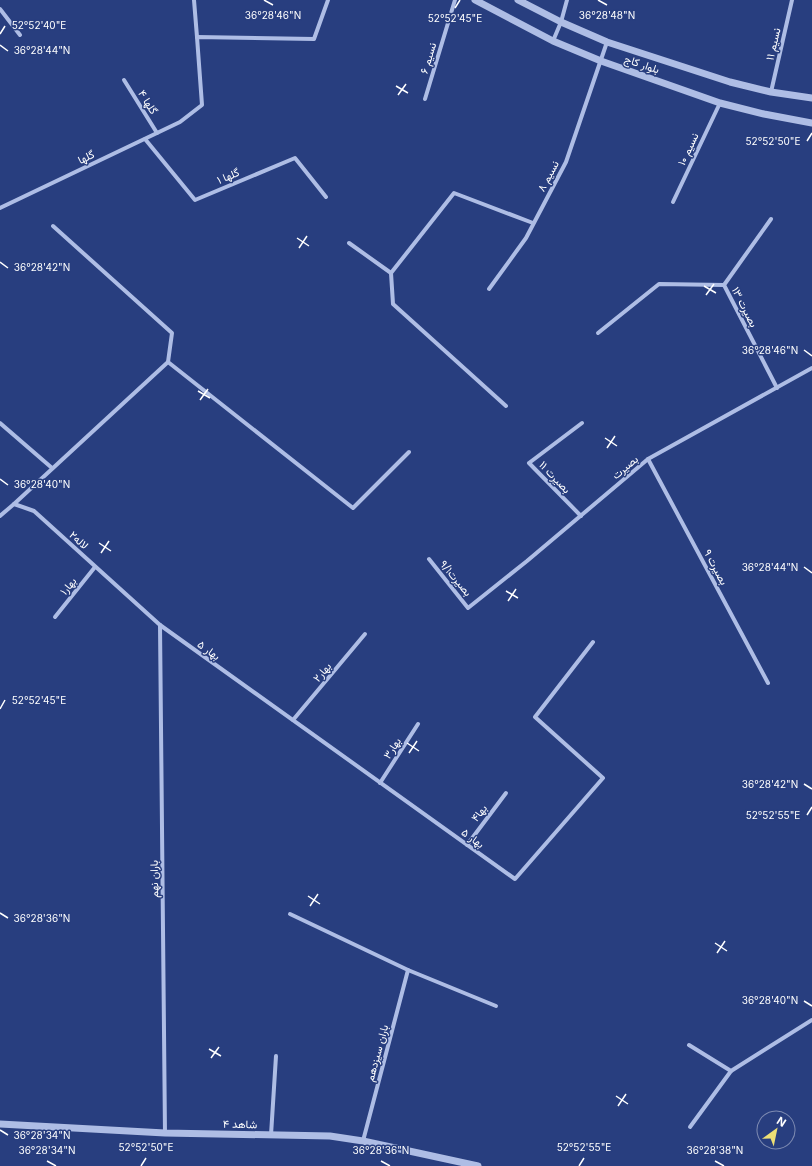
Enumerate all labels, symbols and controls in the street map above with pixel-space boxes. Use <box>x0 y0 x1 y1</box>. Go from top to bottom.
text: 36°28'46"N <box>245 9 301 21</box>
text: 36°28'48"N <box>579 9 635 21</box>
text: 52°52'45"E <box>428 12 482 24</box>
text: 52°52'40"E <box>12 19 66 31</box>
street label: نسیم ۱۱ <box>762 26 784 62</box>
street label: نسیم ۶ <box>417 41 440 76</box>
text: 36°28'44"N <box>14 44 70 56</box>
street label: بلوار کاج <box>622 51 661 77</box>
street label: گلها ۴ <box>135 87 161 117</box>
street label: نسیم ۱۰ <box>674 130 703 168</box>
text: 52°52'50"E <box>746 135 800 147</box>
street label: گلها <box>75 147 97 167</box>
street label: نسیم ۸ <box>534 158 563 194</box>
street label: گلها ۱ <box>215 165 241 187</box>
text: 36°28'42"N <box>14 261 70 273</box>
street label: بصیرت ۱۳ <box>729 284 761 330</box>
text: 36°28'46"N <box>742 344 798 356</box>
street label: بصیرت <box>609 452 641 482</box>
street label: بصیرت ۱۱ <box>536 458 574 496</box>
text: 36°28'40"N <box>14 478 70 490</box>
street label: لاله۲ <box>67 528 91 552</box>
street label: بصیرت ۹ <box>701 547 731 587</box>
street label: بصیرت۹/۱ <box>437 557 475 599</box>
text: 36°28'44"N <box>742 561 798 573</box>
street label: بهار۱ <box>57 574 79 598</box>
street label: بهار ۵ <box>195 637 223 663</box>
street label: بهار۲ <box>310 659 334 685</box>
text: 52°52'45"E <box>12 694 66 706</box>
street label: بهار۳ <box>380 735 404 761</box>
text: 36°28'42"N <box>742 778 798 790</box>
street label: بها۴ <box>468 802 490 824</box>
text: 52°52'55"E <box>746 809 800 821</box>
street label: بهار ۵ <box>459 825 487 851</box>
street label: باران نهم <box>147 860 162 898</box>
text: 36°28'36"N <box>14 912 70 924</box>
text: 36°28'40"N <box>742 994 798 1006</box>
street label: باران سیزدهم <box>363 1023 392 1083</box>
north arrow <box>756 1110 796 1150</box>
text: N <box>774 1113 789 1130</box>
street label: شاهد ۴ <box>223 1117 258 1131</box>
text: 36°28'34"N <box>13 1129 71 1141</box>
text: 52°52'50"E <box>119 1141 173 1153</box>
text: 52°52'55"E <box>557 1141 611 1153</box>
text: 36°28'34"N <box>18 1144 76 1156</box>
text: 36°28'36"N <box>353 1144 409 1156</box>
text: 36°28'38"N <box>687 1144 743 1156</box>

